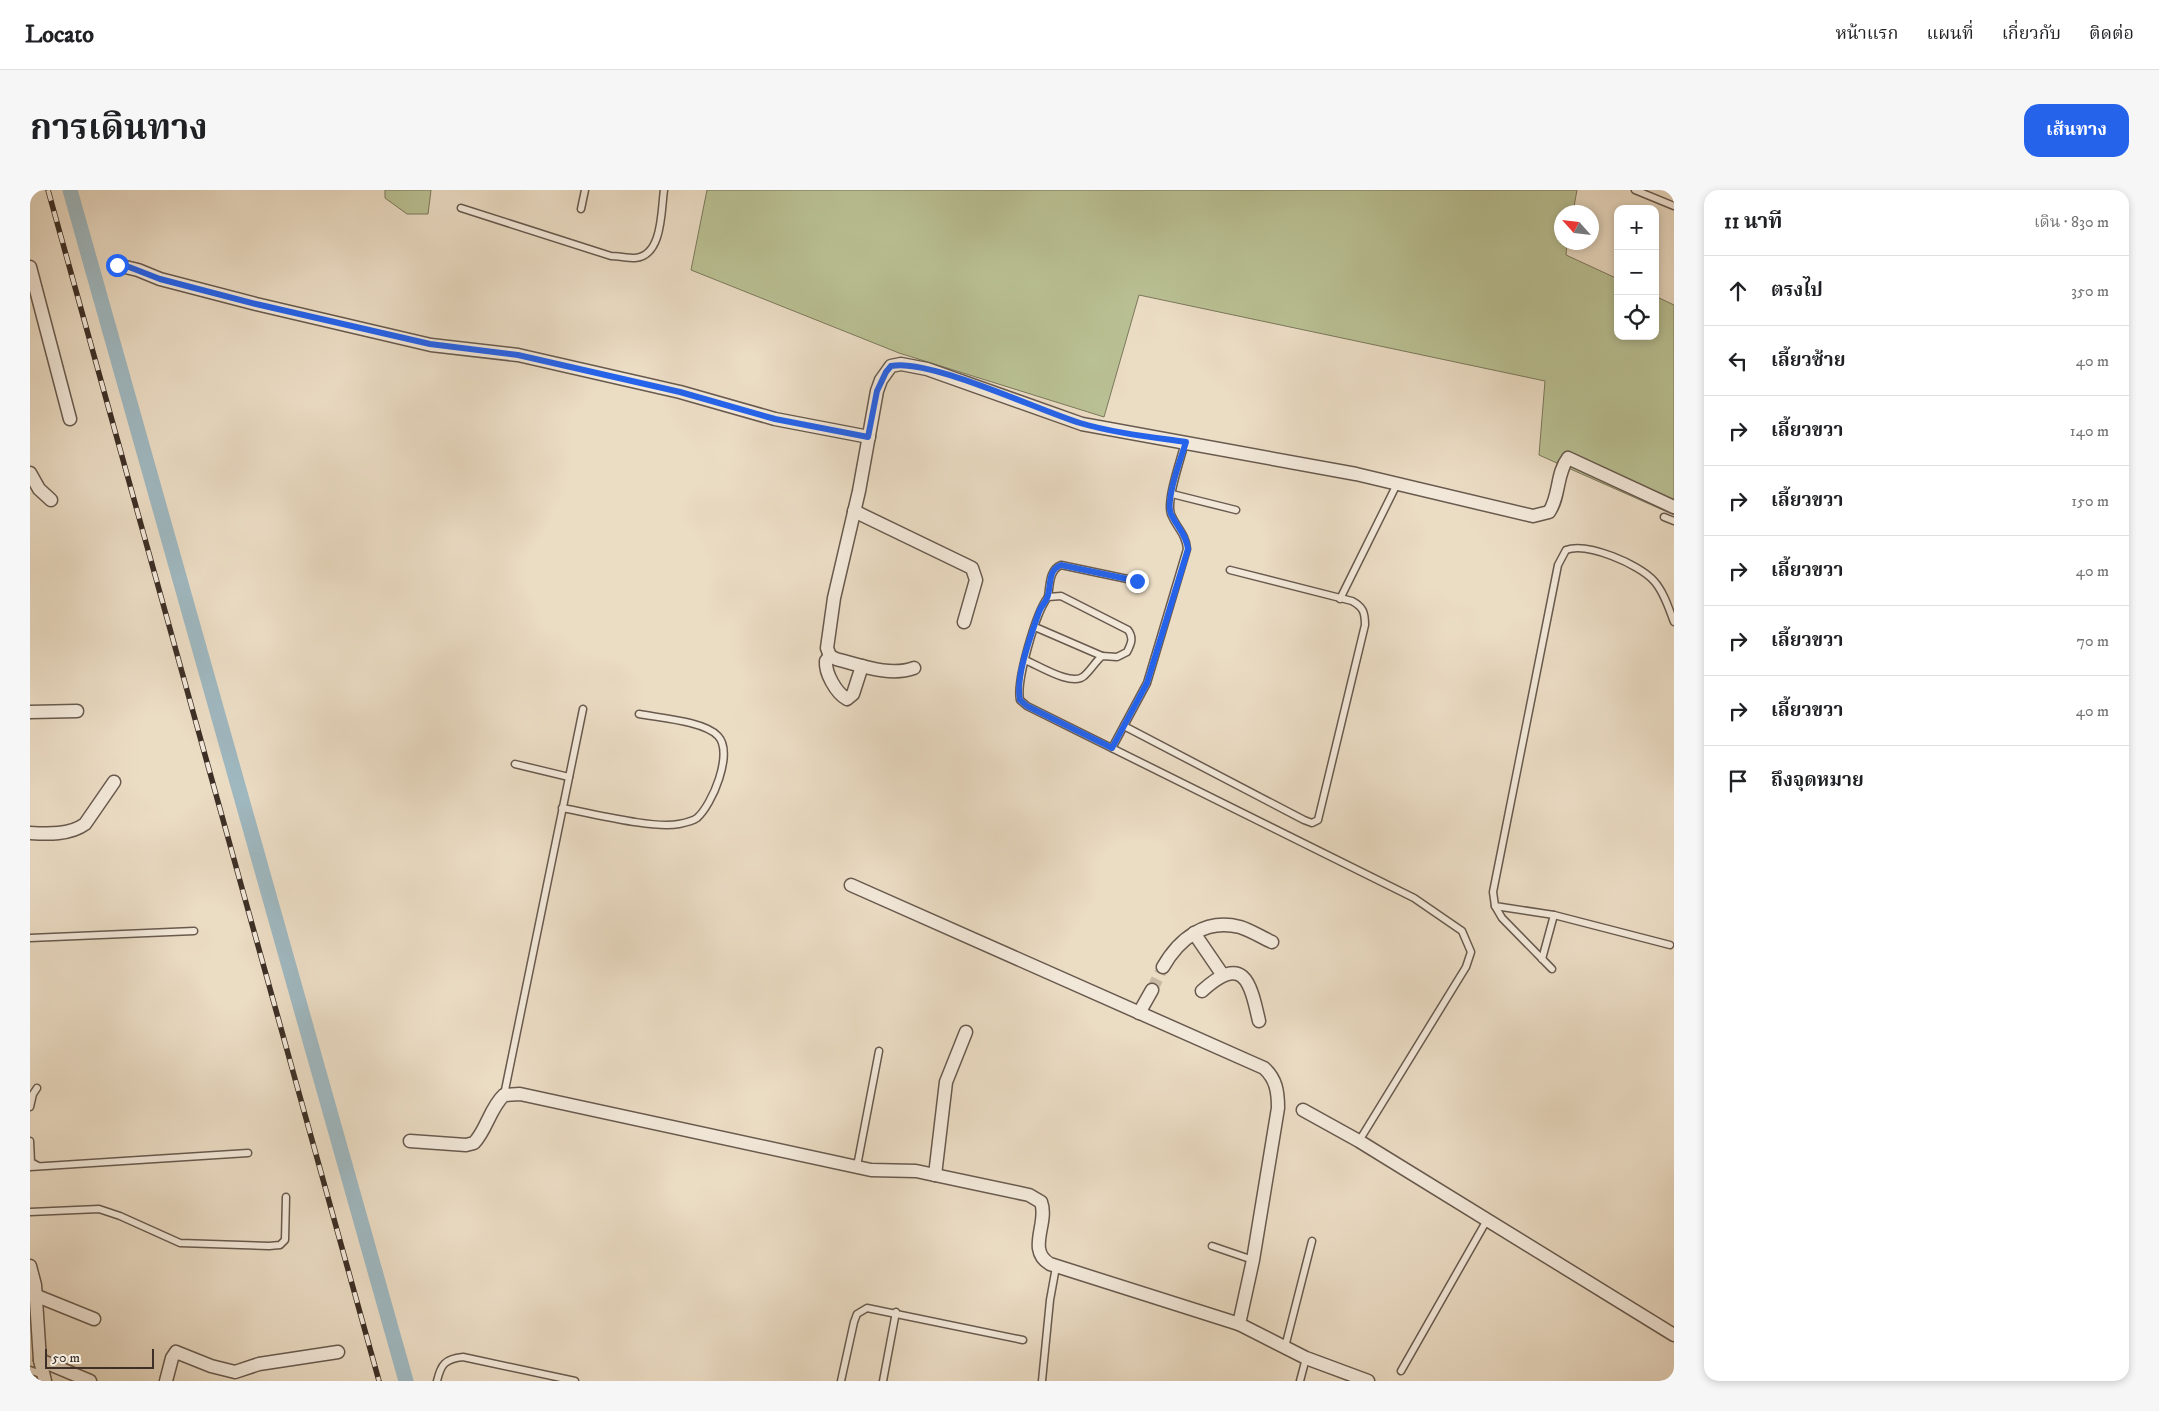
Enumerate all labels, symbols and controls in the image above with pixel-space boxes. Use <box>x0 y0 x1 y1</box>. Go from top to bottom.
text: Locato <box>25 20 94 50</box>
text: หน้าแรก <box>1835 23 1898 45</box>
text: แผนที่ <box>1926 23 1974 45</box>
text: เกี่ยวกับ <box>2002 23 2061 45</box>
text: ติดต่อ <box>2089 23 2134 45</box>
button: เส้นทาง <box>2024 104 2129 157</box>
text: การเดินทาง <box>30 107 208 151</box>
north arrow <box>1554 205 1599 250</box>
map controls <box>1614 205 1659 340</box>
button: + <box>1614 205 1659 250</box>
text: 11 นาที <box>1724 209 1782 235</box>
text: เดิน · 830 m <box>2034 212 2109 232</box>
button: − <box>1614 250 1659 295</box>
route start <box>106 254 129 277</box>
icon: ahead <box>1724 277 1752 305</box>
text: ตรงไป <box>1771 279 1823 302</box>
text: 350 m <box>2071 281 2109 301</box>
button: locate <box>1614 295 1659 340</box>
icon: left <box>1724 347 1752 375</box>
text: เลี้ยวซ้าย <box>1771 349 1845 372</box>
text: 40 m <box>2076 351 2109 371</box>
icon: right <box>1724 417 1752 445</box>
text: เลี้ยวขวา <box>1771 419 1843 442</box>
text: 140 m <box>2070 421 2109 441</box>
icon: right <box>1724 487 1752 515</box>
text: เลี้ยวขวา <box>1771 489 1843 512</box>
text: 150 m <box>2071 491 2109 511</box>
icon: right <box>1724 557 1752 585</box>
text: เลี้ยวขวา <box>1771 559 1843 582</box>
text: 40 m <box>2076 561 2109 581</box>
route end <box>1126 570 1149 593</box>
icon: right <box>1724 627 1752 655</box>
text: เลี้ยวขวา <box>1771 629 1843 652</box>
text: 70 m <box>2077 631 2109 651</box>
icon: right <box>1724 697 1752 725</box>
text: เลี้ยวขวา <box>1771 699 1843 722</box>
text: 40 m <box>2076 701 2109 721</box>
icon: arrive <box>1724 767 1752 795</box>
text: ถึงจุดหมาย <box>1771 769 1864 792</box>
scale bar <box>45 1346 154 1369</box>
text: 50 m <box>52 1349 80 1367</box>

